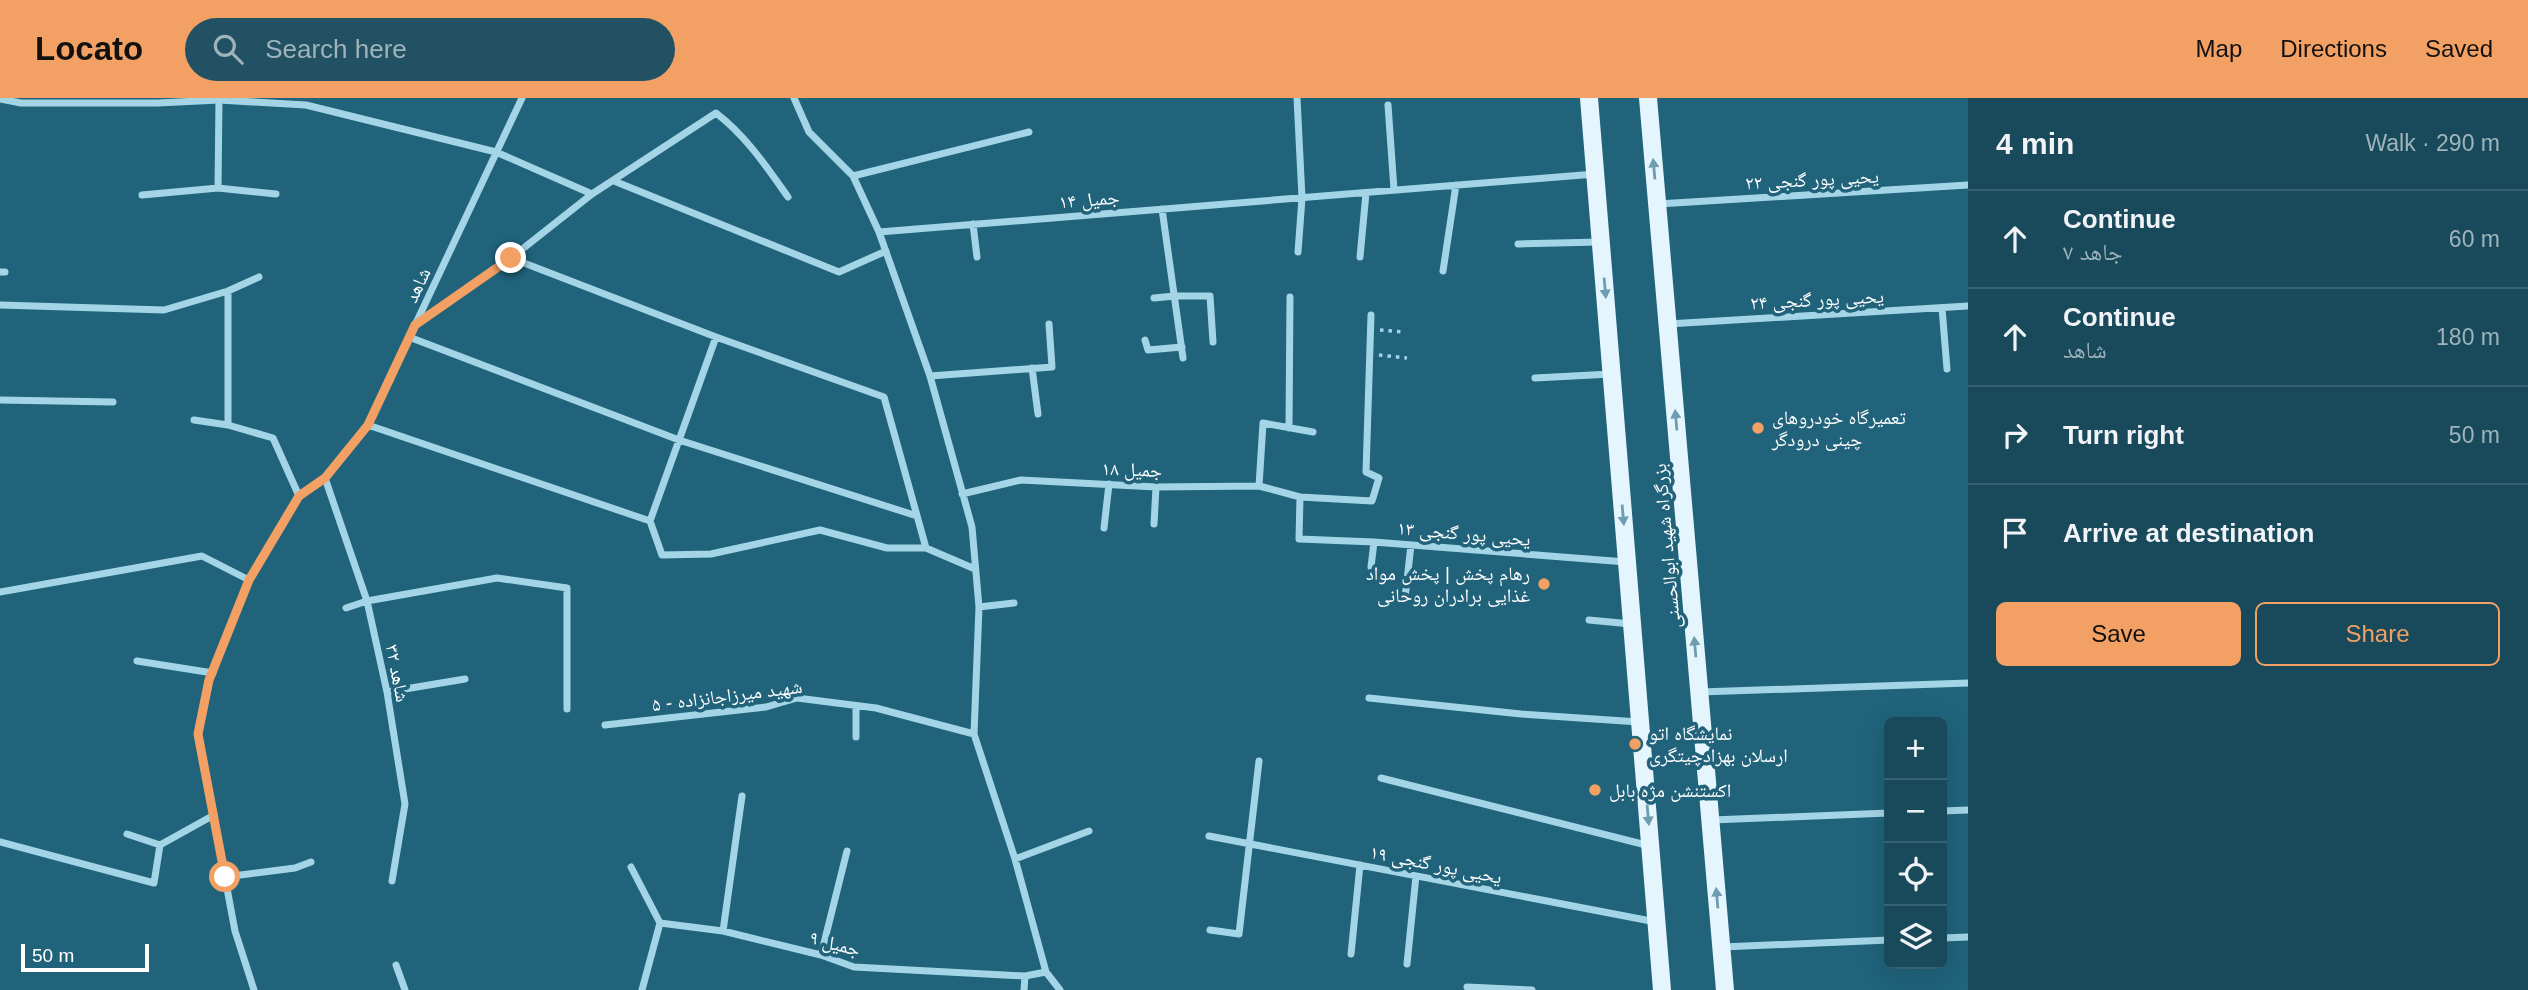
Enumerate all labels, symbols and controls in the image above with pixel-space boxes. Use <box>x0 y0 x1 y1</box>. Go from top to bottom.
search box <box>185 18 675 81</box>
text: Locato <box>35 30 143 67</box>
icon: search <box>209 30 247 68</box>
text: Search here <box>265 34 407 64</box>
text: Map <box>2196 35 2242 62</box>
text: Directions <box>2280 35 2387 62</box>
text: Saved <box>2425 35 2493 62</box>
text: 4 min <box>1996 127 2074 160</box>
text: Walk · 290 m <box>2365 130 2500 156</box>
one-way arrow <box>1648 158 1659 180</box>
street label: یحیی پور گنجی ۲۲ <box>1745 166 1880 195</box>
street label: جمیل ۱۴ <box>1058 186 1120 214</box>
text: Continue <box>2063 204 2176 234</box>
icon: ahead <box>1996 220 2034 258</box>
text: 60 m <box>2449 226 2500 252</box>
text: جاهد ۷ <box>2063 239 2123 265</box>
route end <box>495 242 526 273</box>
street label: شاهد <box>400 264 435 306</box>
one-way arrow <box>1600 277 1611 299</box>
street label: یحیی پور گنجی ۲۴ <box>1750 286 1885 315</box>
text: Continue <box>2063 302 2176 332</box>
icon: ahead <box>1996 318 2034 356</box>
text: 180 m <box>2436 324 2500 350</box>
text: شاهد <box>2063 337 2107 363</box>
place label: تعمیرگاه خودروهای چینی درودگر <box>1771 407 1906 451</box>
one-way arrow <box>1670 409 1681 431</box>
icon: right <box>1996 416 2034 454</box>
marker: تعمیرگاه خودروهای چینی درودگر <box>1750 420 1766 436</box>
text: Turn right <box>2063 420 2184 450</box>
text: 50 m <box>2449 422 2500 448</box>
street label: جمیل ۱۸ <box>1101 458 1163 482</box>
street label: بزرگراه شهید ابوالحسنی <box>1649 463 1685 629</box>
one-way arrow <box>1618 504 1629 526</box>
icon: arrive <box>1996 514 2034 552</box>
street label: یحیی پور گنجی ۱۳ <box>1396 517 1532 551</box>
text: Arrive at destination <box>2063 518 2314 548</box>
place label: رهام پخش | پخش مواد غذایی برادران روحانی <box>1366 563 1530 607</box>
marker: رهام پخش | پخش مواد غذایی برادران روحانی <box>1536 576 1552 592</box>
button: Save <box>1996 602 2241 666</box>
button: Share <box>2255 602 2500 666</box>
one-way arrow <box>1690 635 1701 657</box>
street label: شاهد ۳۲ <box>382 642 413 704</box>
street label: شهید میرزاجانزاده - ۵ <box>651 676 804 716</box>
map controls <box>1884 717 1947 969</box>
button: + <box>1884 717 1947 780</box>
place label: نمایشگاه اتو ارسلان بهزادچیتگری <box>1649 723 1788 767</box>
marker: نمایشگاه اتو ارسلان بهزادچیتگری <box>1627 736 1643 752</box>
place label: اکستنشن مژه بابل <box>1609 780 1731 802</box>
button: − <box>1884 780 1947 843</box>
marker: اکستنشن مژه بابل <box>1587 782 1603 798</box>
one-way arrow <box>1643 804 1654 826</box>
street label: یحیی پور گنجی ۱۹ <box>1368 841 1504 889</box>
button: locate <box>1884 843 1947 906</box>
route start <box>209 861 240 892</box>
one-way arrow <box>1711 886 1722 908</box>
button: layers <box>1884 906 1947 969</box>
street label: جمیل ۹ <box>807 927 863 961</box>
scale bar <box>21 941 149 973</box>
text: 50 m <box>32 945 74 966</box>

